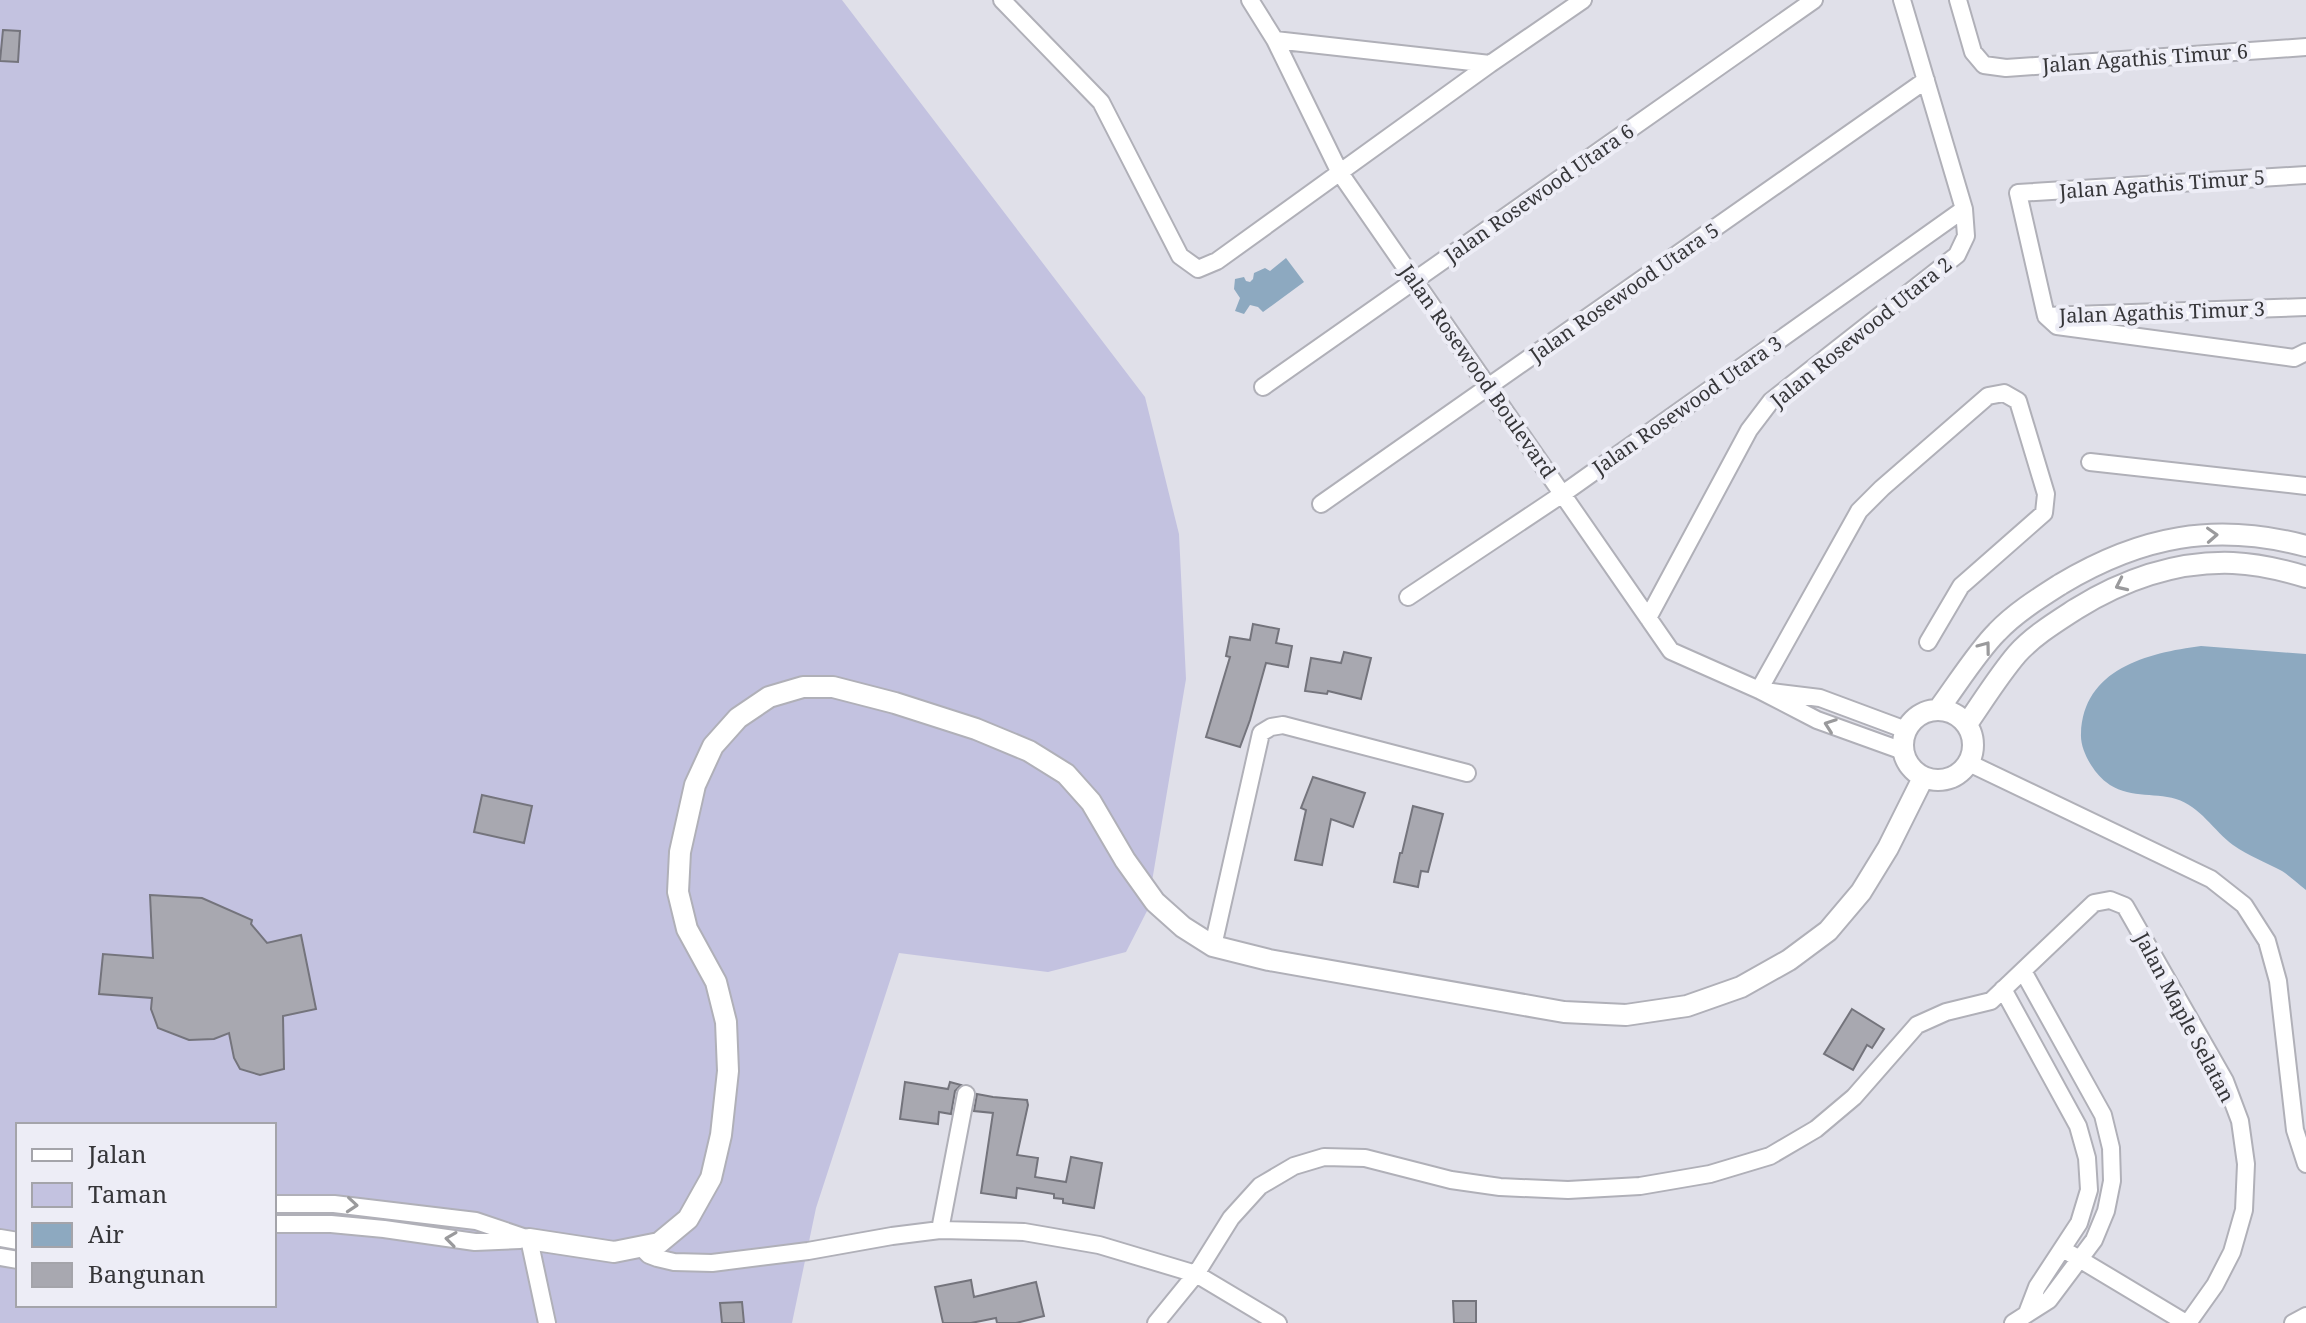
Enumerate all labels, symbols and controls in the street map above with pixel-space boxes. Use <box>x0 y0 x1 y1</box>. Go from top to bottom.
street label: Jalan Agathis Timur 6 <box>2040 37 2249 79</box>
street label: Jalan Rosewood Utara 6 <box>1438 117 1639 269</box>
street label: Jalan Agathis Timur 5 <box>2057 163 2266 205</box>
street label: Jalan Rosewood Utara 5 <box>1523 216 1724 368</box>
street label: Jalan Rosewood Utara 2 <box>1764 251 1957 414</box>
street label: Jalan Rosewood Boulevard <box>1393 258 1562 483</box>
street label: Jalan Agathis Timur 3 <box>2058 295 2265 329</box>
street label: Jalan Rosewood Utara 3 <box>1586 329 1787 481</box>
one-way arrow <box>2206 526 2218 543</box>
one-way arrow <box>2114 575 2129 591</box>
one-way arrow <box>1976 642 1990 656</box>
one-way arrow <box>1823 718 1837 735</box>
street label: Jalan Maple Selatan <box>2128 927 2241 1107</box>
legend <box>16 1123 276 1307</box>
text: Jalan <box>87 1137 147 1170</box>
text: Taman <box>88 1177 167 1210</box>
one-way arrow <box>346 1197 359 1214</box>
text: Air <box>88 1217 124 1250</box>
one-way arrow <box>445 1231 458 1248</box>
text: Bangunan <box>88 1257 205 1290</box>

